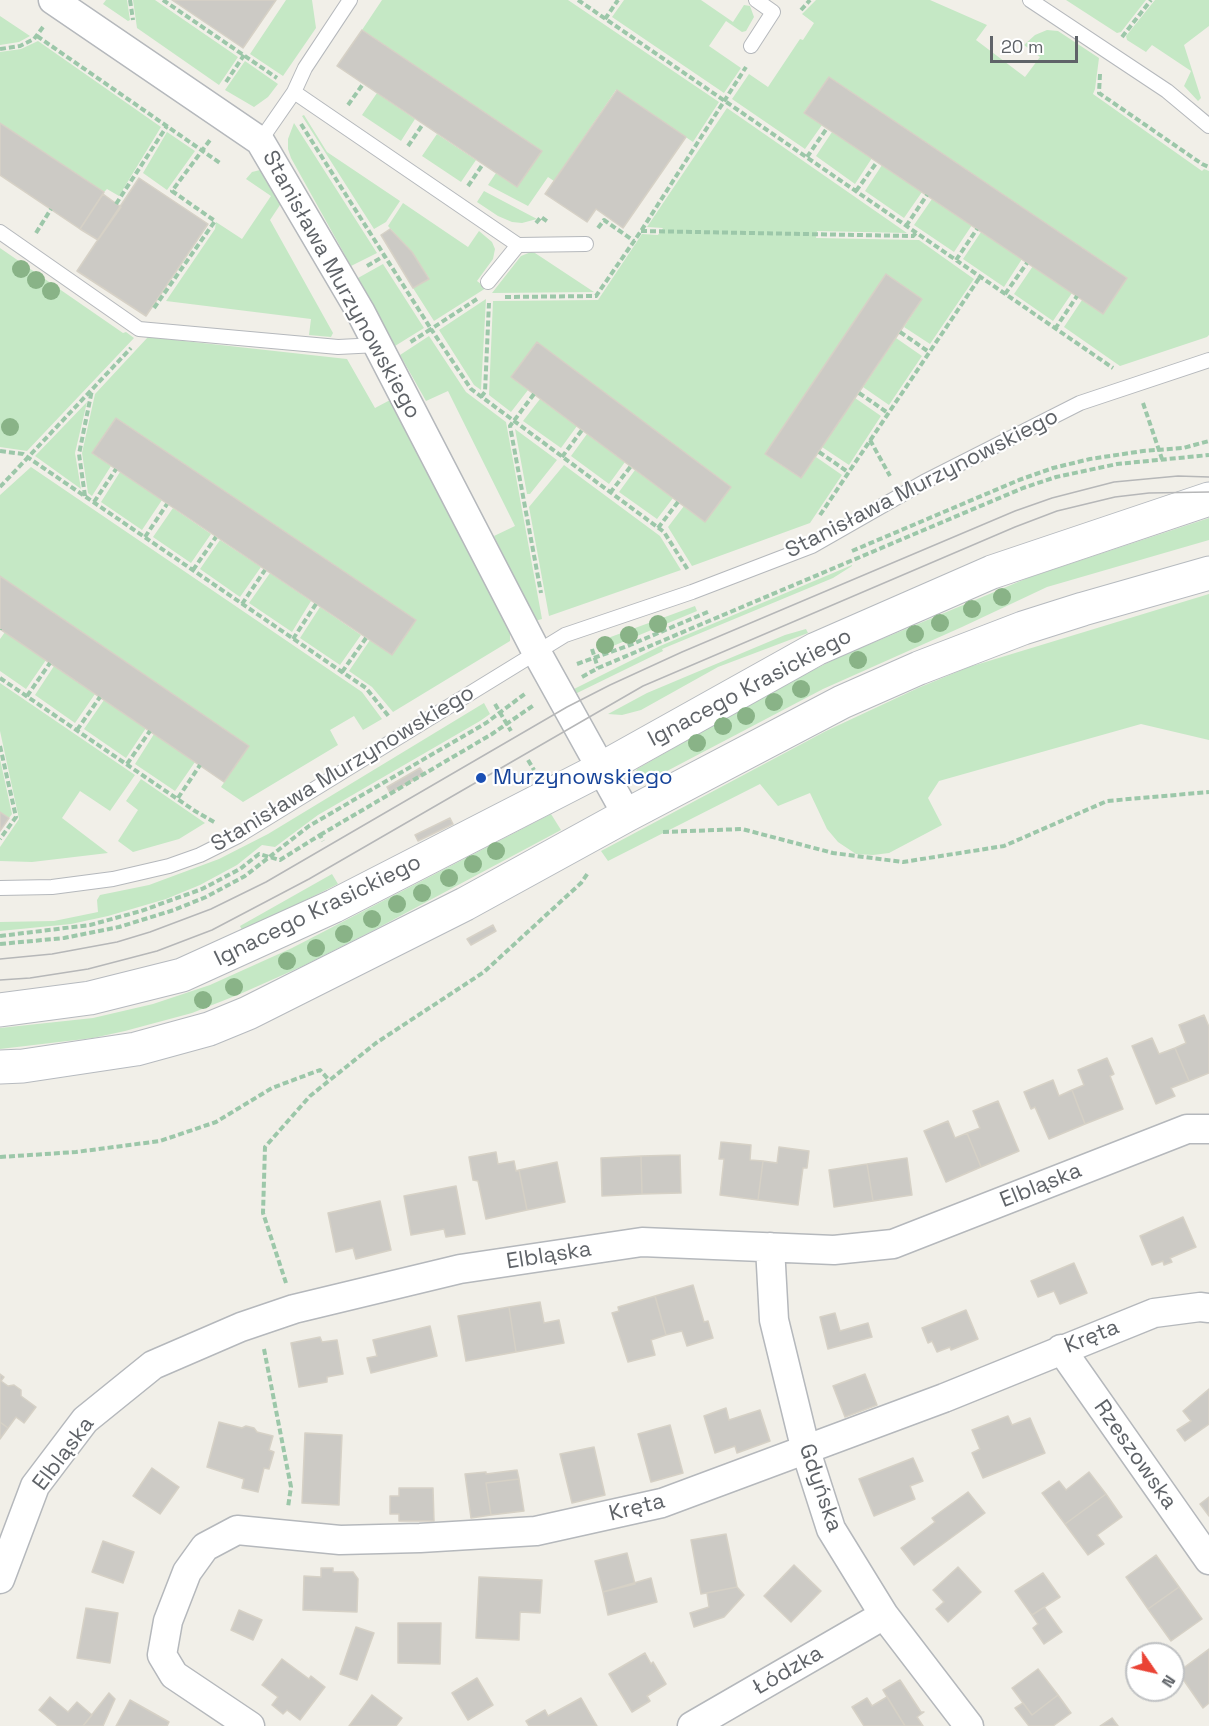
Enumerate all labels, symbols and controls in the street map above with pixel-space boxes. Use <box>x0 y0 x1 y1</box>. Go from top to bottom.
scale bar <box>993 24 1082 62</box>
text: 20 m <box>1001 35 1044 58</box>
street label: Stanisława Murzynowskiego <box>256 146 426 424</box>
street label: Stanisława Murzynowskiego <box>781 404 1063 564</box>
street label: Ignacego Krasickiego <box>644 623 856 753</box>
street label: Stanisława Murzynowskiego <box>207 680 479 858</box>
place label: Murzynowskiego <box>493 765 673 791</box>
marker: Murzynowskiego <box>474 771 488 785</box>
street label: Ignacego Krasickiego <box>210 849 426 973</box>
street label: Elbląska <box>996 1158 1086 1214</box>
street label: Elbląska <box>505 1236 593 1276</box>
street label: Kręta <box>1061 1314 1123 1360</box>
street label: Rzeszowska <box>1088 1395 1182 1515</box>
street label: Elbląska <box>28 1412 100 1496</box>
street label: Gdyńska <box>793 1440 847 1536</box>
street label: Kręta <box>606 1488 668 1528</box>
street label: Łódzka <box>748 1640 828 1702</box>
north arrow <box>1125 1642 1185 1702</box>
text: N <box>1157 1671 1180 1692</box>

